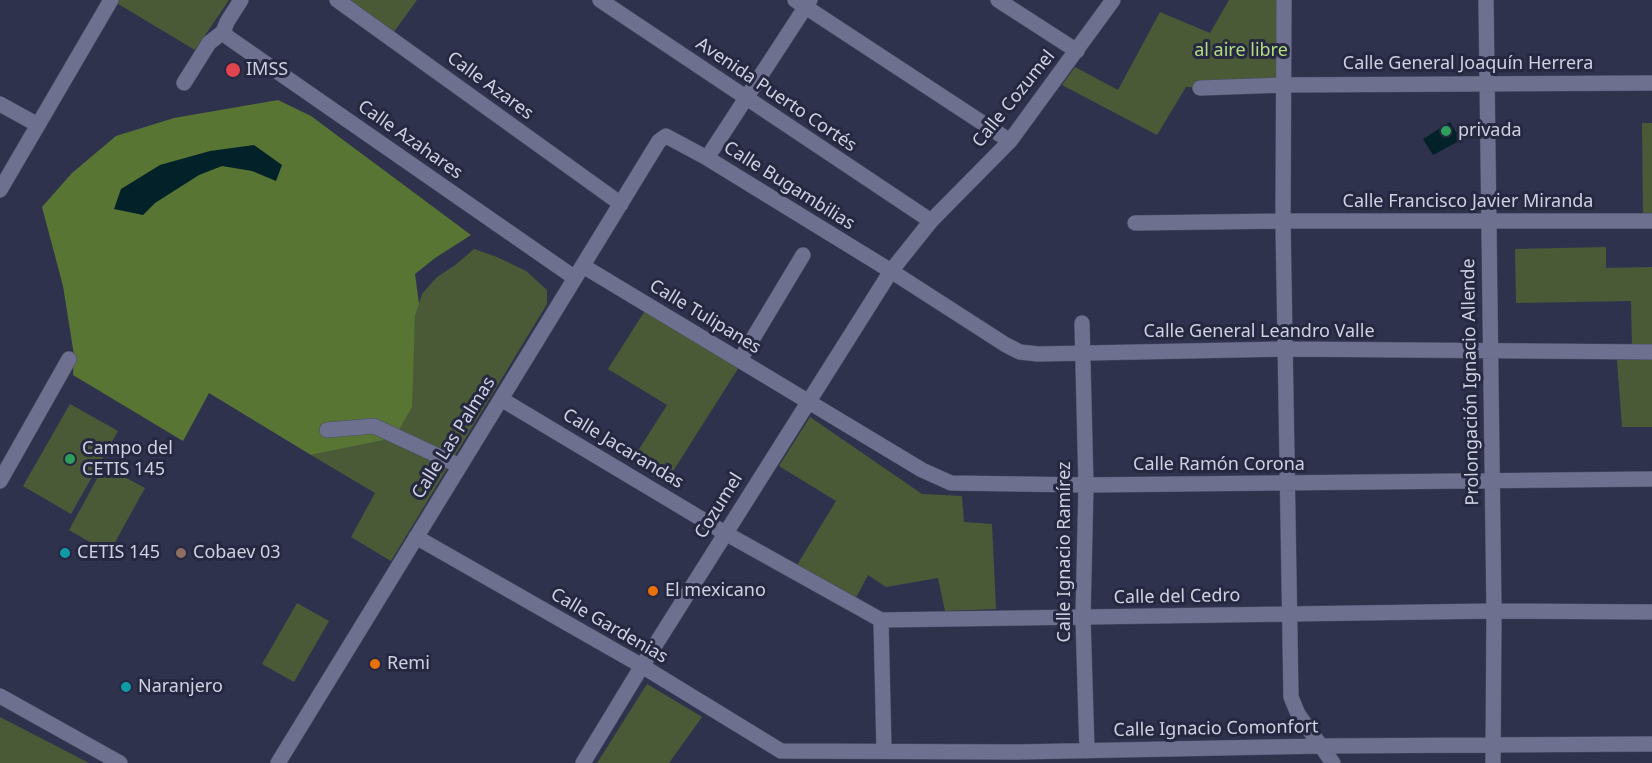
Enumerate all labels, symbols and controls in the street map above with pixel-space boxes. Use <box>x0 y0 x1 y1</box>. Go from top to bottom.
street label: Avenida Puerto Cortés <box>692 33 860 157</box>
park label: al aire libre <box>1194 40 1288 62</box>
street label: Calle Cozumel <box>968 46 1060 152</box>
street label: Calle Azares <box>443 47 537 125</box>
street label: Calle General Joaquín Herrera <box>1343 53 1593 75</box>
place label: IMSS <box>246 59 288 81</box>
marker: IMSS <box>224 61 242 79</box>
street label: Calle Azahares <box>354 96 466 184</box>
place label: privada <box>1458 120 1522 142</box>
marker: privada <box>1439 124 1453 138</box>
street label: Calle Bugambilias <box>720 137 858 235</box>
street label: Calle Francisco Javier Miranda <box>1343 191 1593 213</box>
street label: Prolongación Ignacio Allende <box>1458 258 1484 506</box>
street label: Calle Tulipanes <box>645 275 765 359</box>
street label: Calle General Leandro Valle <box>1143 321 1375 343</box>
street label: Calle Las Palmas <box>408 373 500 503</box>
street label: Calle Jacarandas <box>559 404 687 494</box>
place label: Campo del CETIS 145 <box>82 438 173 480</box>
marker: Campo del CETIS 145 <box>63 452 77 466</box>
street label: Calle Ramón Corona <box>1133 454 1305 476</box>
street label: Calle Ignacio Ramírez <box>1054 461 1076 643</box>
street label: Cozumel <box>690 469 748 543</box>
place label: CETIS 145 <box>77 542 160 564</box>
place label: Cobaev 03 <box>193 542 281 564</box>
marker: CETIS 145 <box>58 546 72 560</box>
marker: Cobaev 03 <box>174 546 188 560</box>
place label: El mexicano <box>665 580 766 602</box>
street label: Calle Gardenias <box>547 584 671 668</box>
marker: El mexicano <box>646 584 660 598</box>
street label: Calle del Cedro <box>1113 585 1241 609</box>
place label: Remi <box>387 653 430 675</box>
marker: Remi <box>368 657 382 671</box>
place label: Naranjero <box>138 676 223 698</box>
marker: Naranjero <box>119 680 133 694</box>
street label: Calle Ignacio Comonfort <box>1113 716 1319 742</box>

